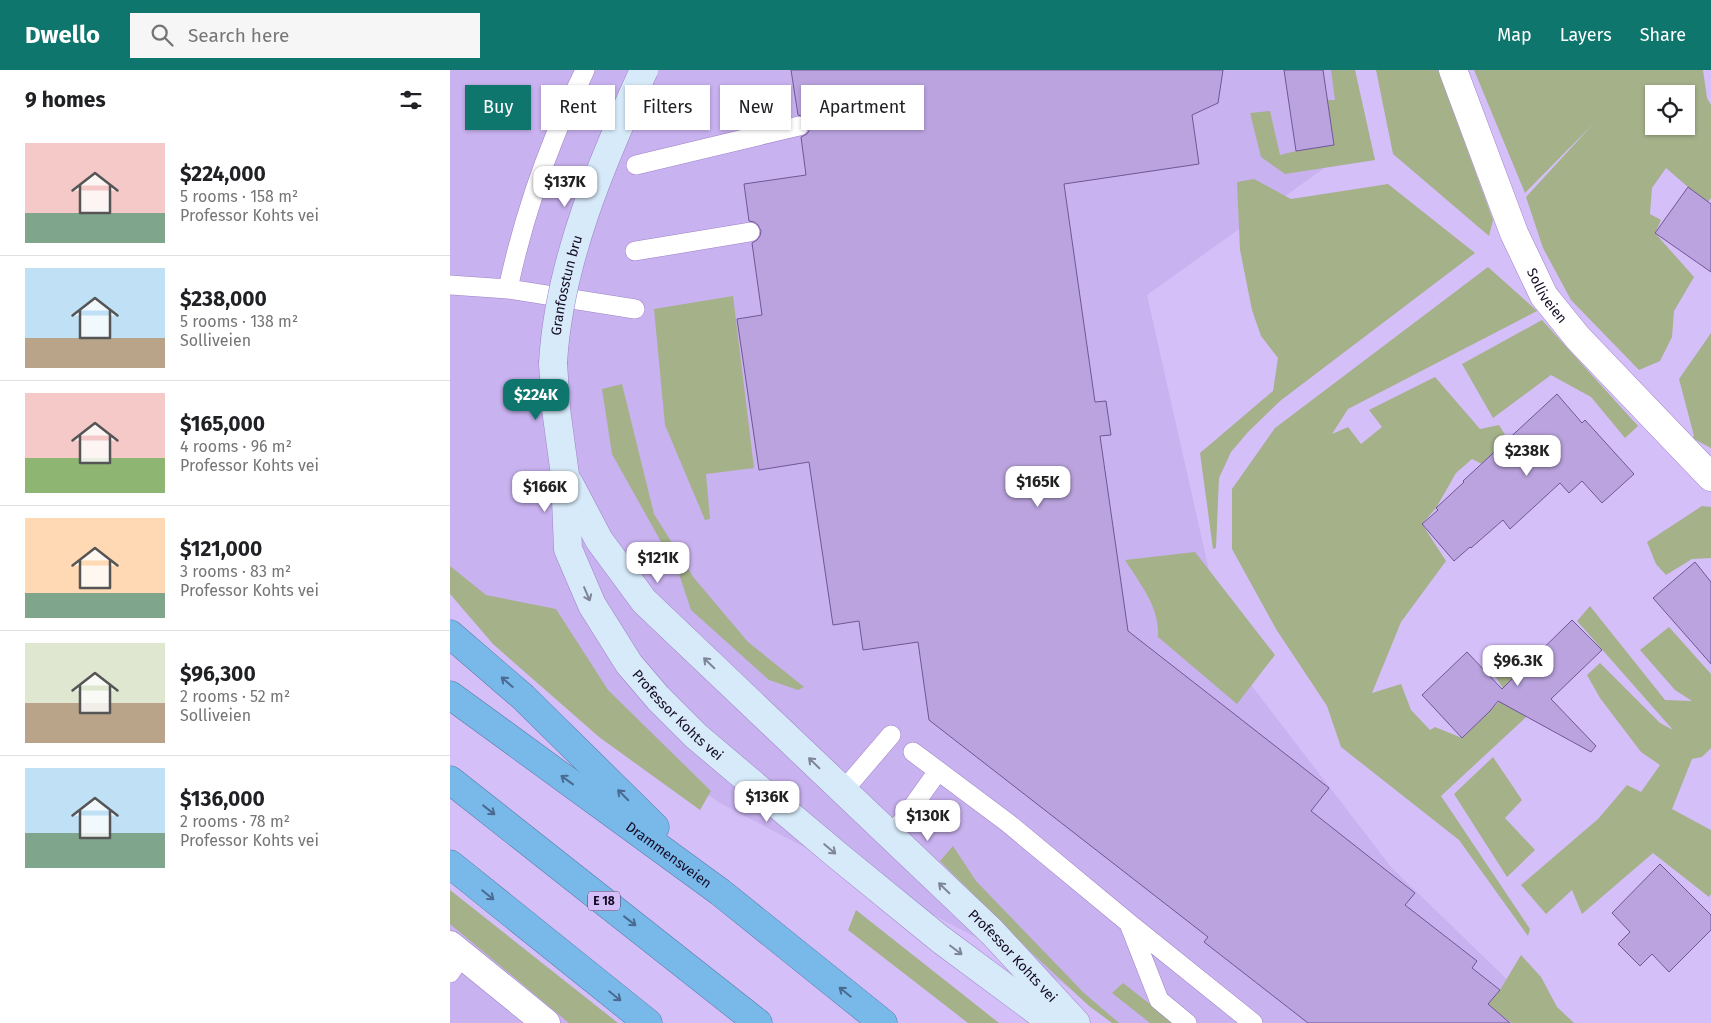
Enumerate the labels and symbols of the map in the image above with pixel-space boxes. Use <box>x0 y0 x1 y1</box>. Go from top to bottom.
pin: $137K <box>530 166 600 208</box>
street label: Granfosstun bru <box>548 233 586 336</box>
street label: Solliveien <box>1523 266 1571 327</box>
pin: $224K <box>501 378 571 421</box>
pin: $238K <box>1492 434 1562 477</box>
pin: $165K <box>1003 466 1073 508</box>
pin: $166K <box>510 470 580 513</box>
pin: $121K <box>623 542 693 584</box>
one-way arrow <box>583 586 592 601</box>
pin: $96.3K <box>1477 644 1559 687</box>
one-way arrow <box>703 657 715 669</box>
street label: Professor Kohts vei <box>629 666 726 764</box>
one-way arrow <box>500 676 513 688</box>
one-way arrow <box>808 757 820 770</box>
one-way arrow <box>560 775 574 785</box>
pin: $136K <box>732 780 802 823</box>
one-way arrow <box>617 789 629 802</box>
pin: $130K <box>893 800 963 842</box>
one-way arrow <box>482 805 496 815</box>
street label: Drammensveien <box>622 818 715 892</box>
one-way arrow <box>823 843 836 854</box>
one-way arrow <box>938 882 951 894</box>
one-way arrow <box>481 889 494 900</box>
road number: E 18 <box>588 891 620 910</box>
street label: Professor Kohts vei <box>965 906 1061 1006</box>
one-way arrow <box>623 916 636 927</box>
one-way arrow <box>949 945 962 956</box>
one-way arrow <box>839 987 852 998</box>
one-way arrow <box>608 991 621 1002</box>

